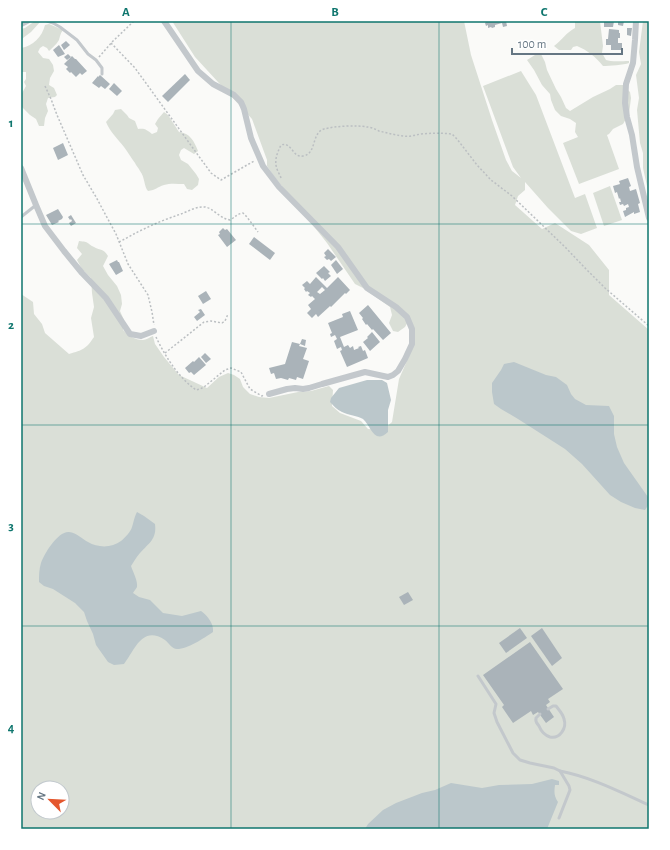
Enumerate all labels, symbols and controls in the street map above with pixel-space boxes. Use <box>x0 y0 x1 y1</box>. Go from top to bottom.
text: A <box>122 6 130 19</box>
text: B <box>331 6 339 19</box>
text: C <box>541 6 548 19</box>
scale bar <box>512 30 622 56</box>
text: 100 m <box>518 38 546 50</box>
text: 1 <box>9 117 13 130</box>
text: 2 <box>8 319 14 332</box>
text: 3 <box>8 520 14 533</box>
text: 4 <box>8 722 15 735</box>
north arrow <box>30 780 70 820</box>
text: N <box>35 790 48 802</box>

